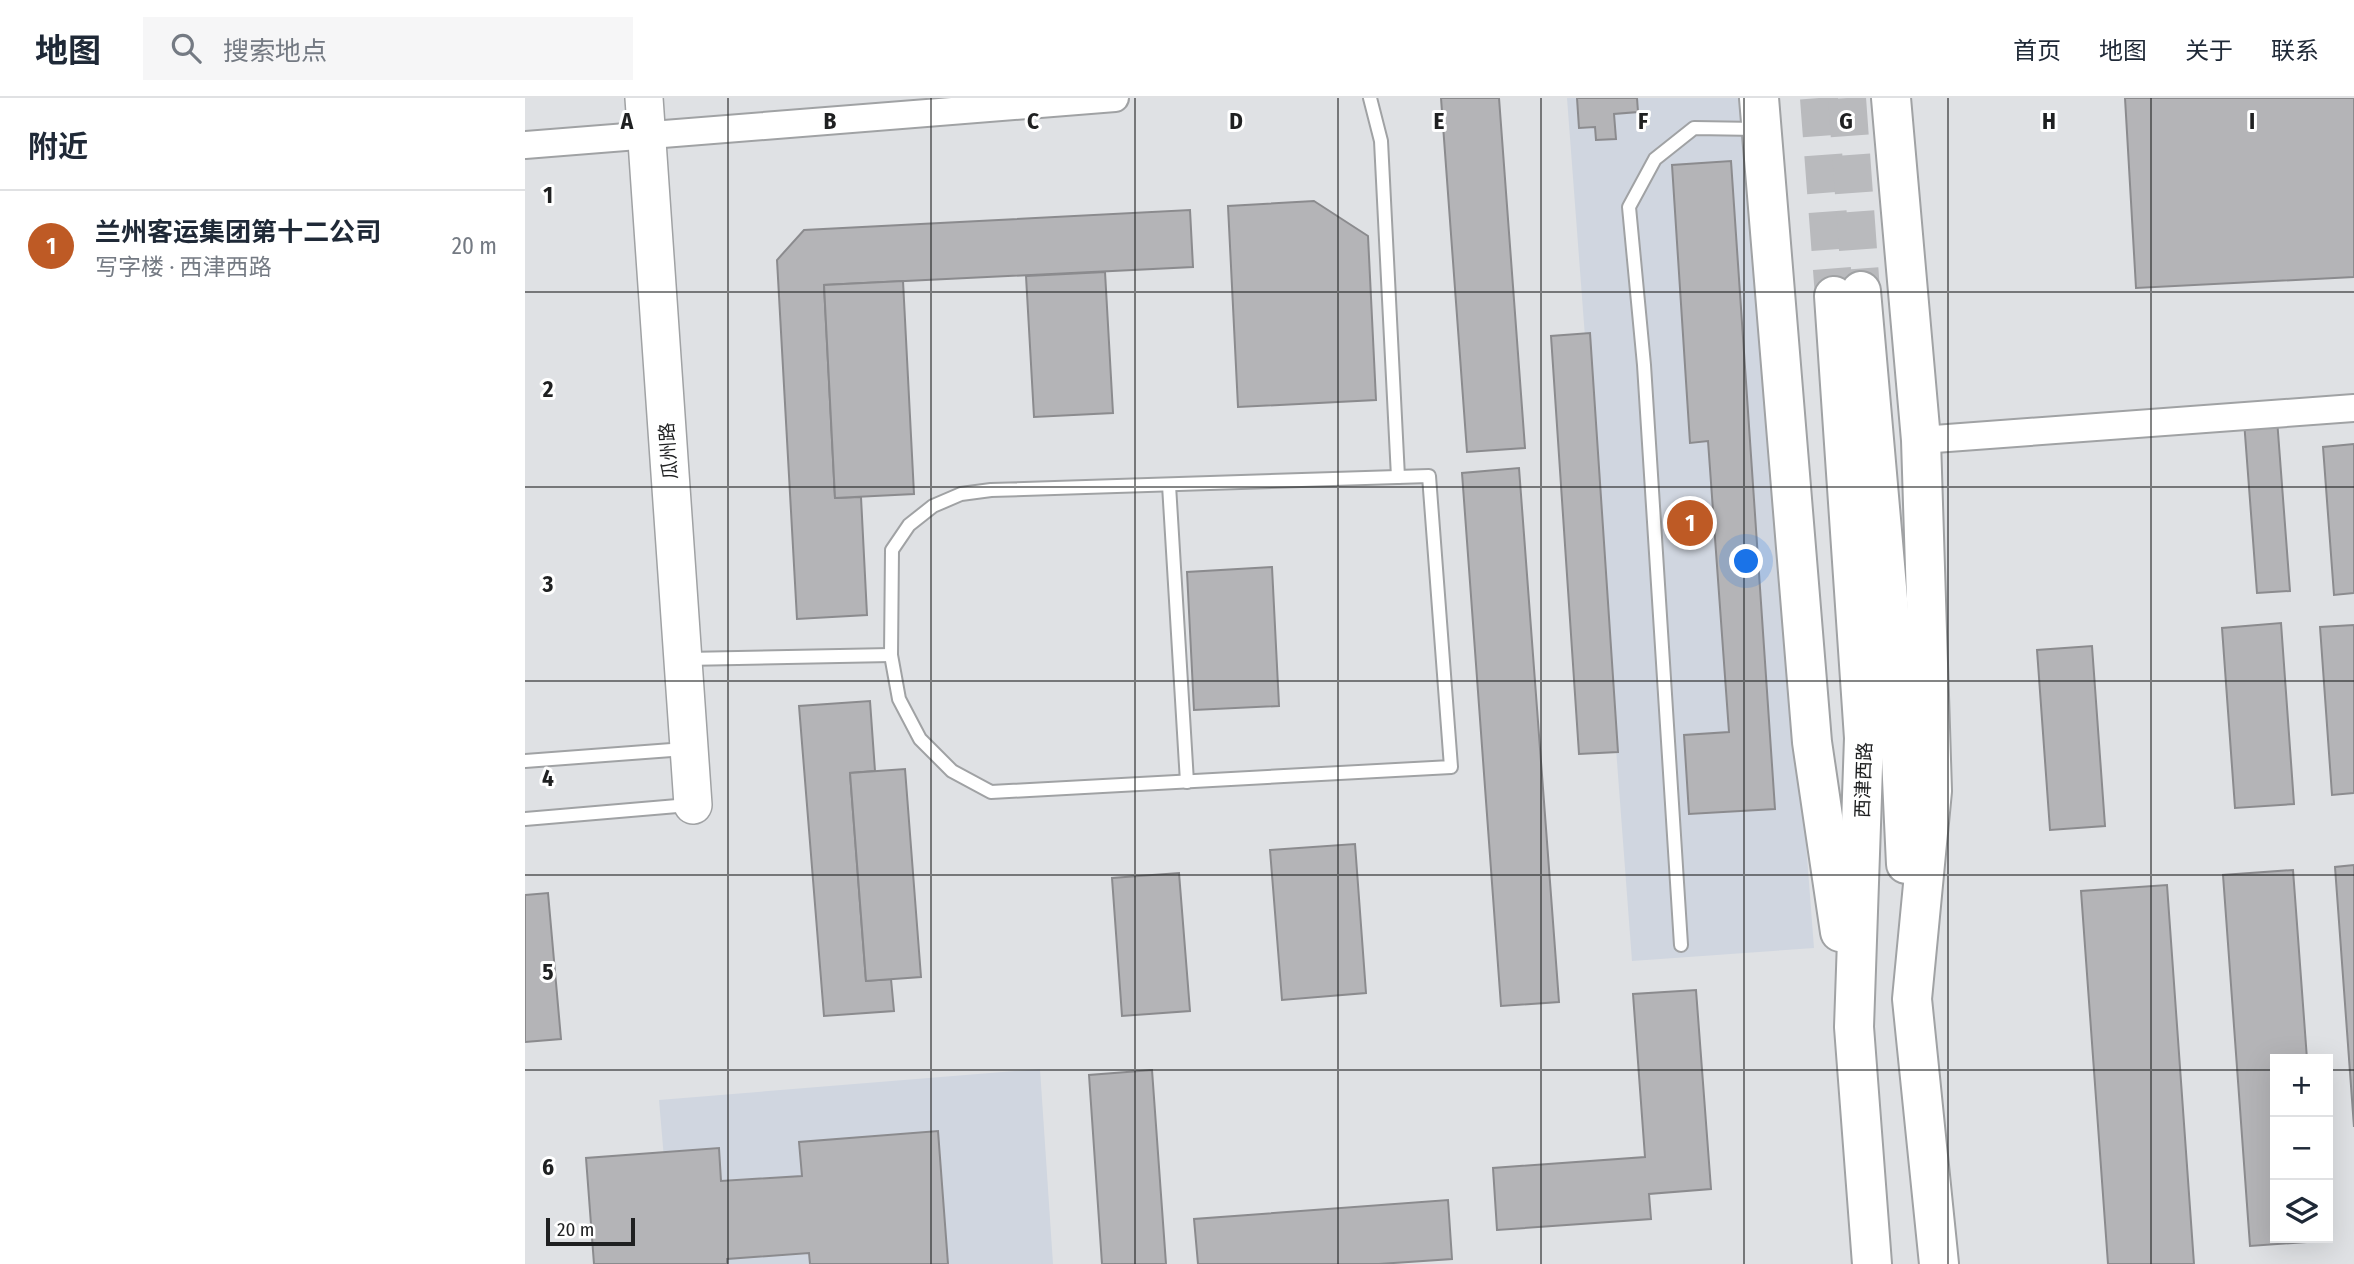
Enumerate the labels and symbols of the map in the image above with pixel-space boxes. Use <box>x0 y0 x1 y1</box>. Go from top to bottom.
text: A <box>620 107 634 135</box>
text: B <box>824 107 837 135</box>
text: C <box>1027 107 1039 135</box>
text: D <box>1229 107 1243 135</box>
text: E <box>1434 107 1445 135</box>
text: F <box>1638 107 1648 135</box>
text: G <box>1839 107 1853 135</box>
text: H <box>2042 107 2056 135</box>
text: I <box>2249 107 2255 135</box>
text: 1 <box>543 181 553 209</box>
text: 2 <box>542 375 554 403</box>
street label: 瓜州路 <box>655 422 682 480</box>
pin: 1 <box>1667 497 1713 549</box>
your location <box>1729 544 1763 578</box>
text: 3 <box>542 570 554 598</box>
street label: 西津西路 <box>1851 742 1876 818</box>
text: 4 <box>542 764 554 792</box>
text: 5 <box>542 958 554 986</box>
text: 6 <box>542 1153 554 1181</box>
scale bar <box>546 1215 635 1247</box>

